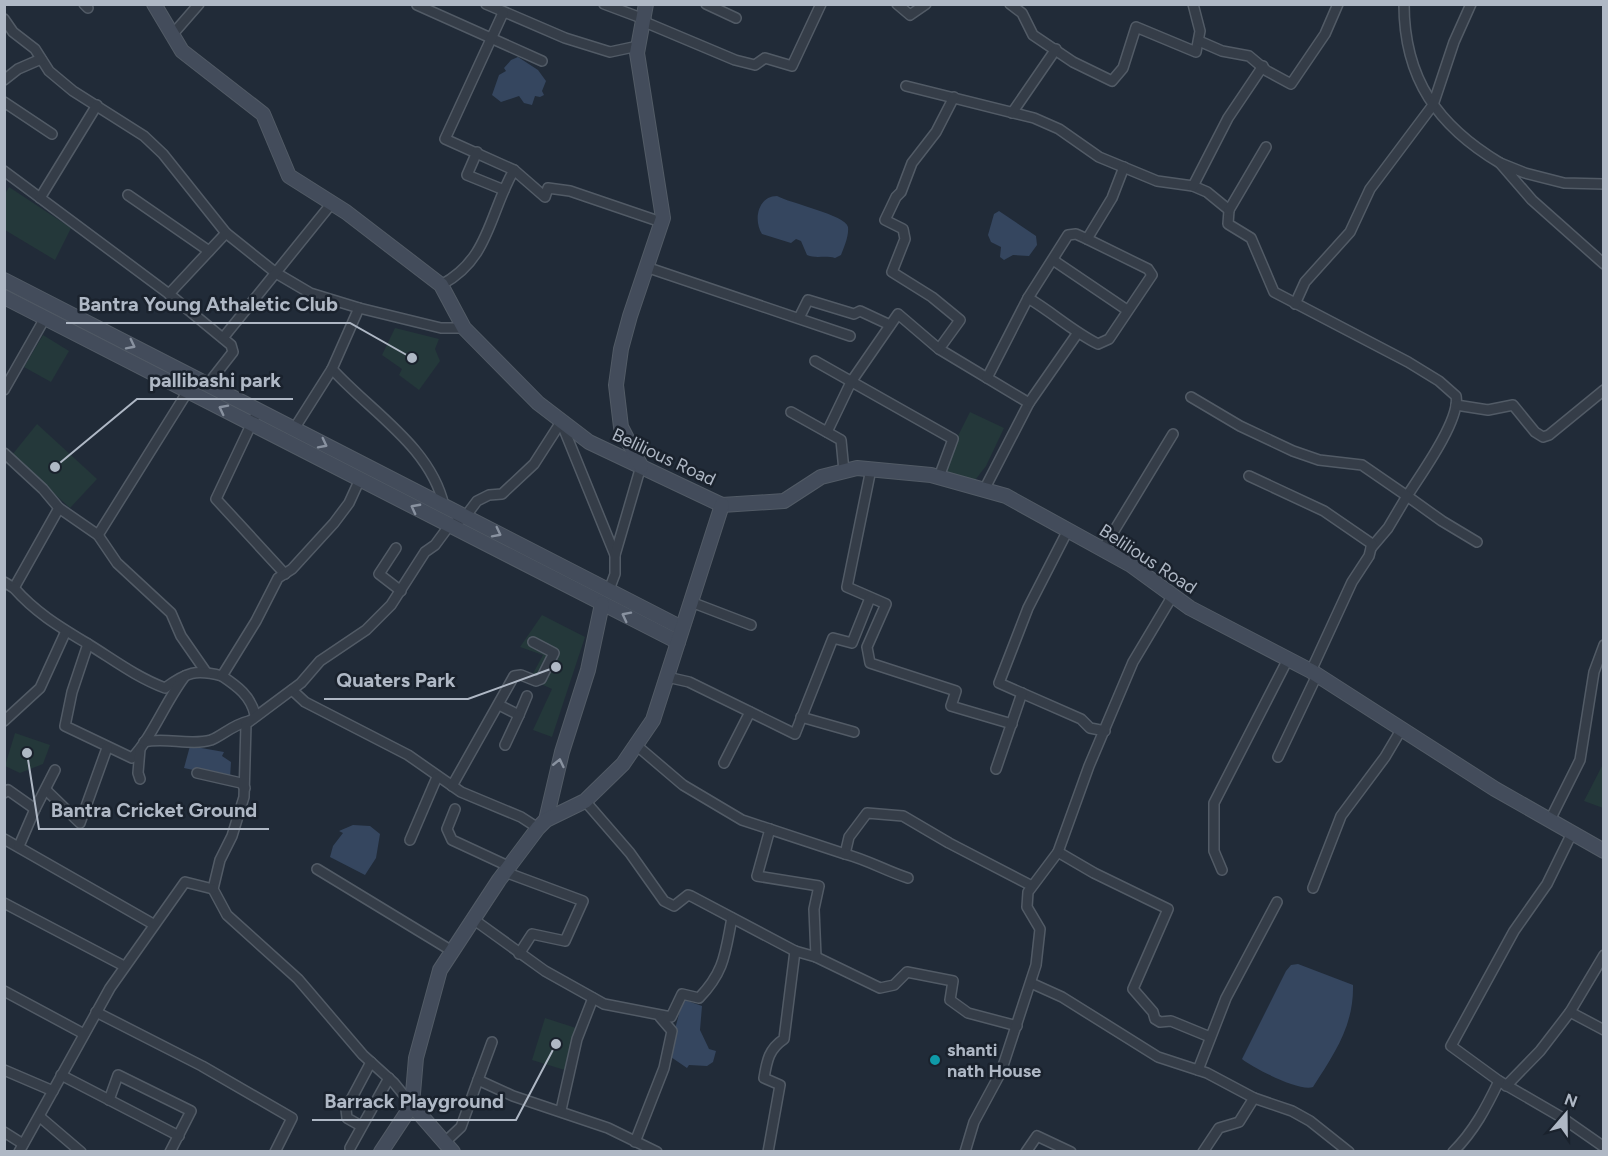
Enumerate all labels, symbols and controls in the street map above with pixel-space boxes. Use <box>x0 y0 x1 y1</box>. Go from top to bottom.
callout: Bantra Young Athaletic Club <box>66 285 350 323</box>
text: Bantra Young Athaletic Club <box>78 292 338 316</box>
one-way arrow <box>125 338 136 349</box>
callout: pallibashi park <box>137 361 293 399</box>
text: pallibashi park <box>149 368 281 392</box>
one-way arrow <box>219 405 229 416</box>
street label: Belilious Road <box>609 423 719 491</box>
one-way arrow <box>317 437 328 448</box>
one-way arrow <box>411 504 421 515</box>
street label: Belilious Road <box>1095 519 1201 599</box>
one-way arrow <box>490 526 501 537</box>
one-way arrow <box>622 612 632 623</box>
callout: Quaters Park <box>324 661 468 699</box>
text: Quaters Park <box>336 668 456 692</box>
one-way arrow <box>552 758 565 768</box>
callout: Bantra Cricket Ground <box>39 791 269 829</box>
text: Bantra Cricket Ground <box>51 798 257 822</box>
place label: shanti nath House <box>947 1039 1041 1082</box>
marker: shanti nath House <box>928 1053 942 1067</box>
callout: Barrack Playground <box>312 1082 516 1120</box>
north arrow <box>1536 1084 1596 1144</box>
text: Barrack Playground <box>324 1089 504 1113</box>
text: N <box>1562 1089 1580 1111</box>

